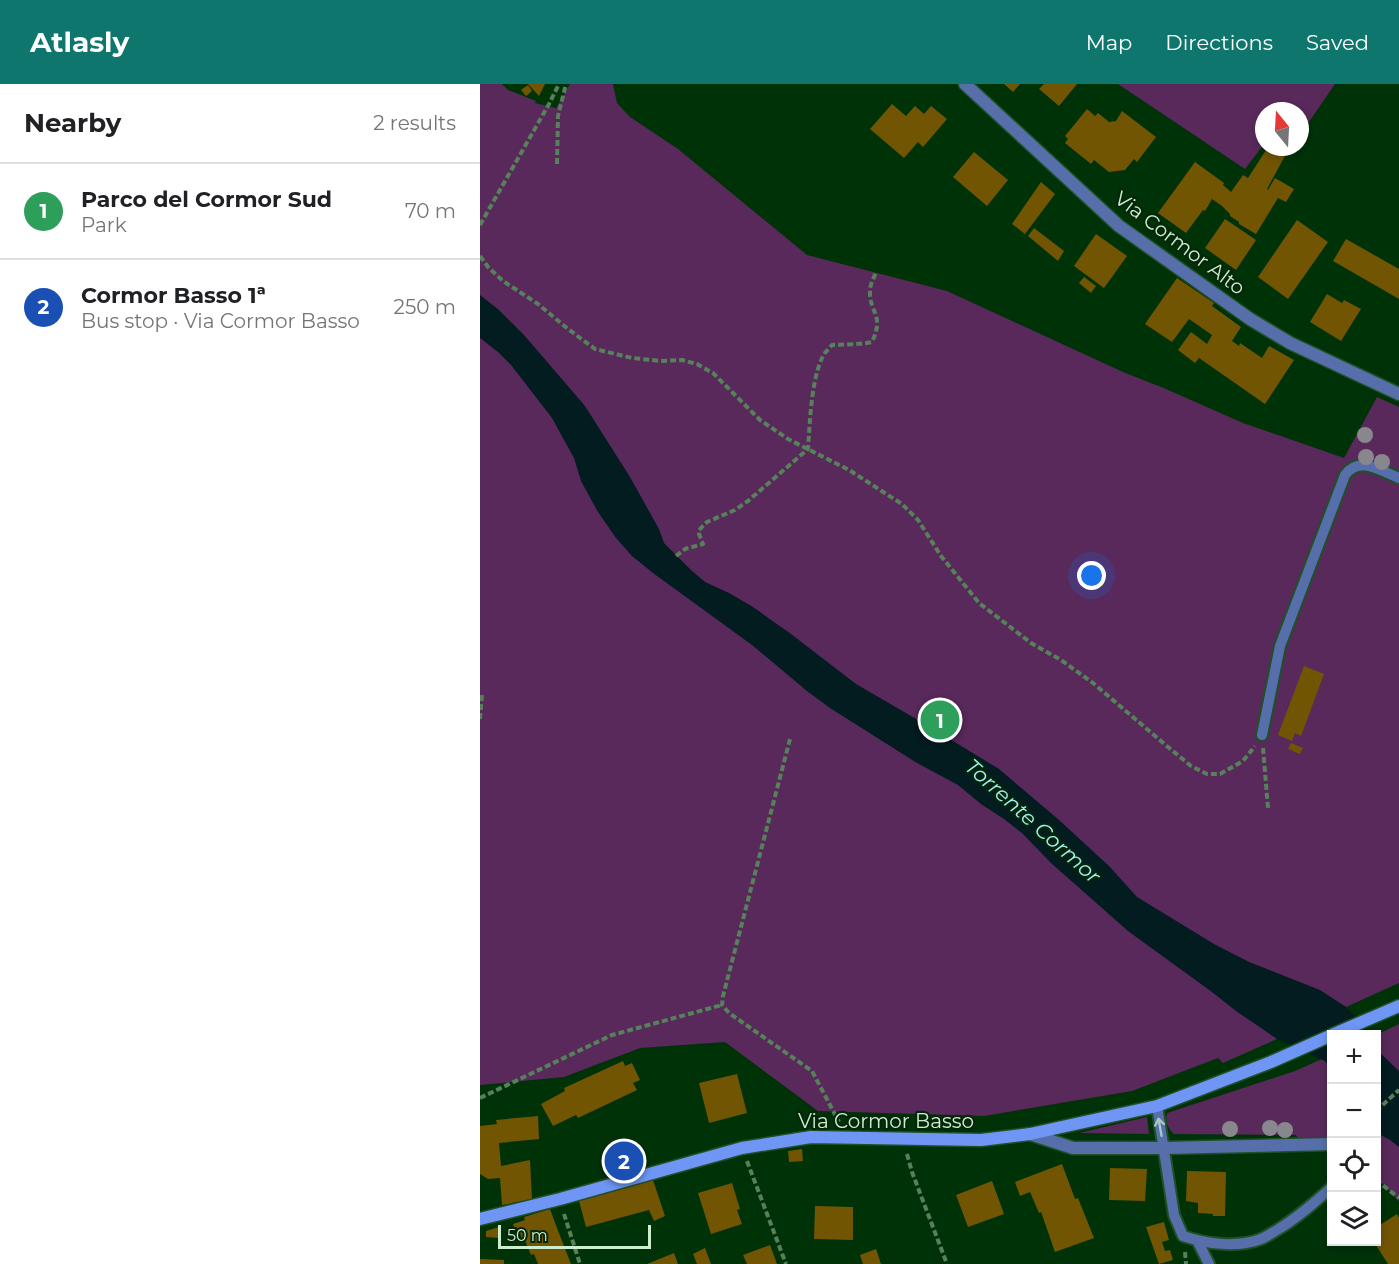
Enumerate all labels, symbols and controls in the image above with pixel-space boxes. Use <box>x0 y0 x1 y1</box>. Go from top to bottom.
text: Atlasly <box>30 25 129 59</box>
text: Map <box>1086 30 1132 55</box>
text: Directions <box>1165 30 1273 55</box>
text: Saved <box>1306 30 1369 55</box>
north arrow <box>1255 102 1309 156</box>
text: Nearby <box>24 107 121 139</box>
text: 2 results <box>373 111 456 135</box>
text: Parco del Cormor Sud <box>81 186 332 213</box>
street label: Via Cormor Alto <box>1110 186 1250 300</box>
text: 1 <box>40 199 47 223</box>
text: 70 m <box>405 199 456 223</box>
text: Park <box>81 213 127 237</box>
text: Cormor Basso 1ª <box>81 282 266 309</box>
text: 2 <box>38 295 49 319</box>
text: 250 m <box>394 295 456 319</box>
text: Bus stop · Via Cormor Basso <box>81 309 360 333</box>
your location <box>1077 561 1106 590</box>
pin: 1 <box>920 698 960 742</box>
water label: Torrente Cormor <box>960 754 1106 889</box>
map controls <box>1327 1030 1381 1246</box>
button: + <box>1327 1030 1381 1084</box>
button: − <box>1327 1084 1381 1138</box>
street label: Via Cormor Basso <box>798 1109 974 1133</box>
one-way arrow <box>1154 1118 1165 1137</box>
pin: 2 <box>604 1138 644 1184</box>
button: locate <box>1327 1138 1381 1192</box>
button: layers <box>1327 1192 1381 1246</box>
scale bar <box>498 1222 651 1250</box>
text: 50 m <box>507 1226 548 1245</box>

